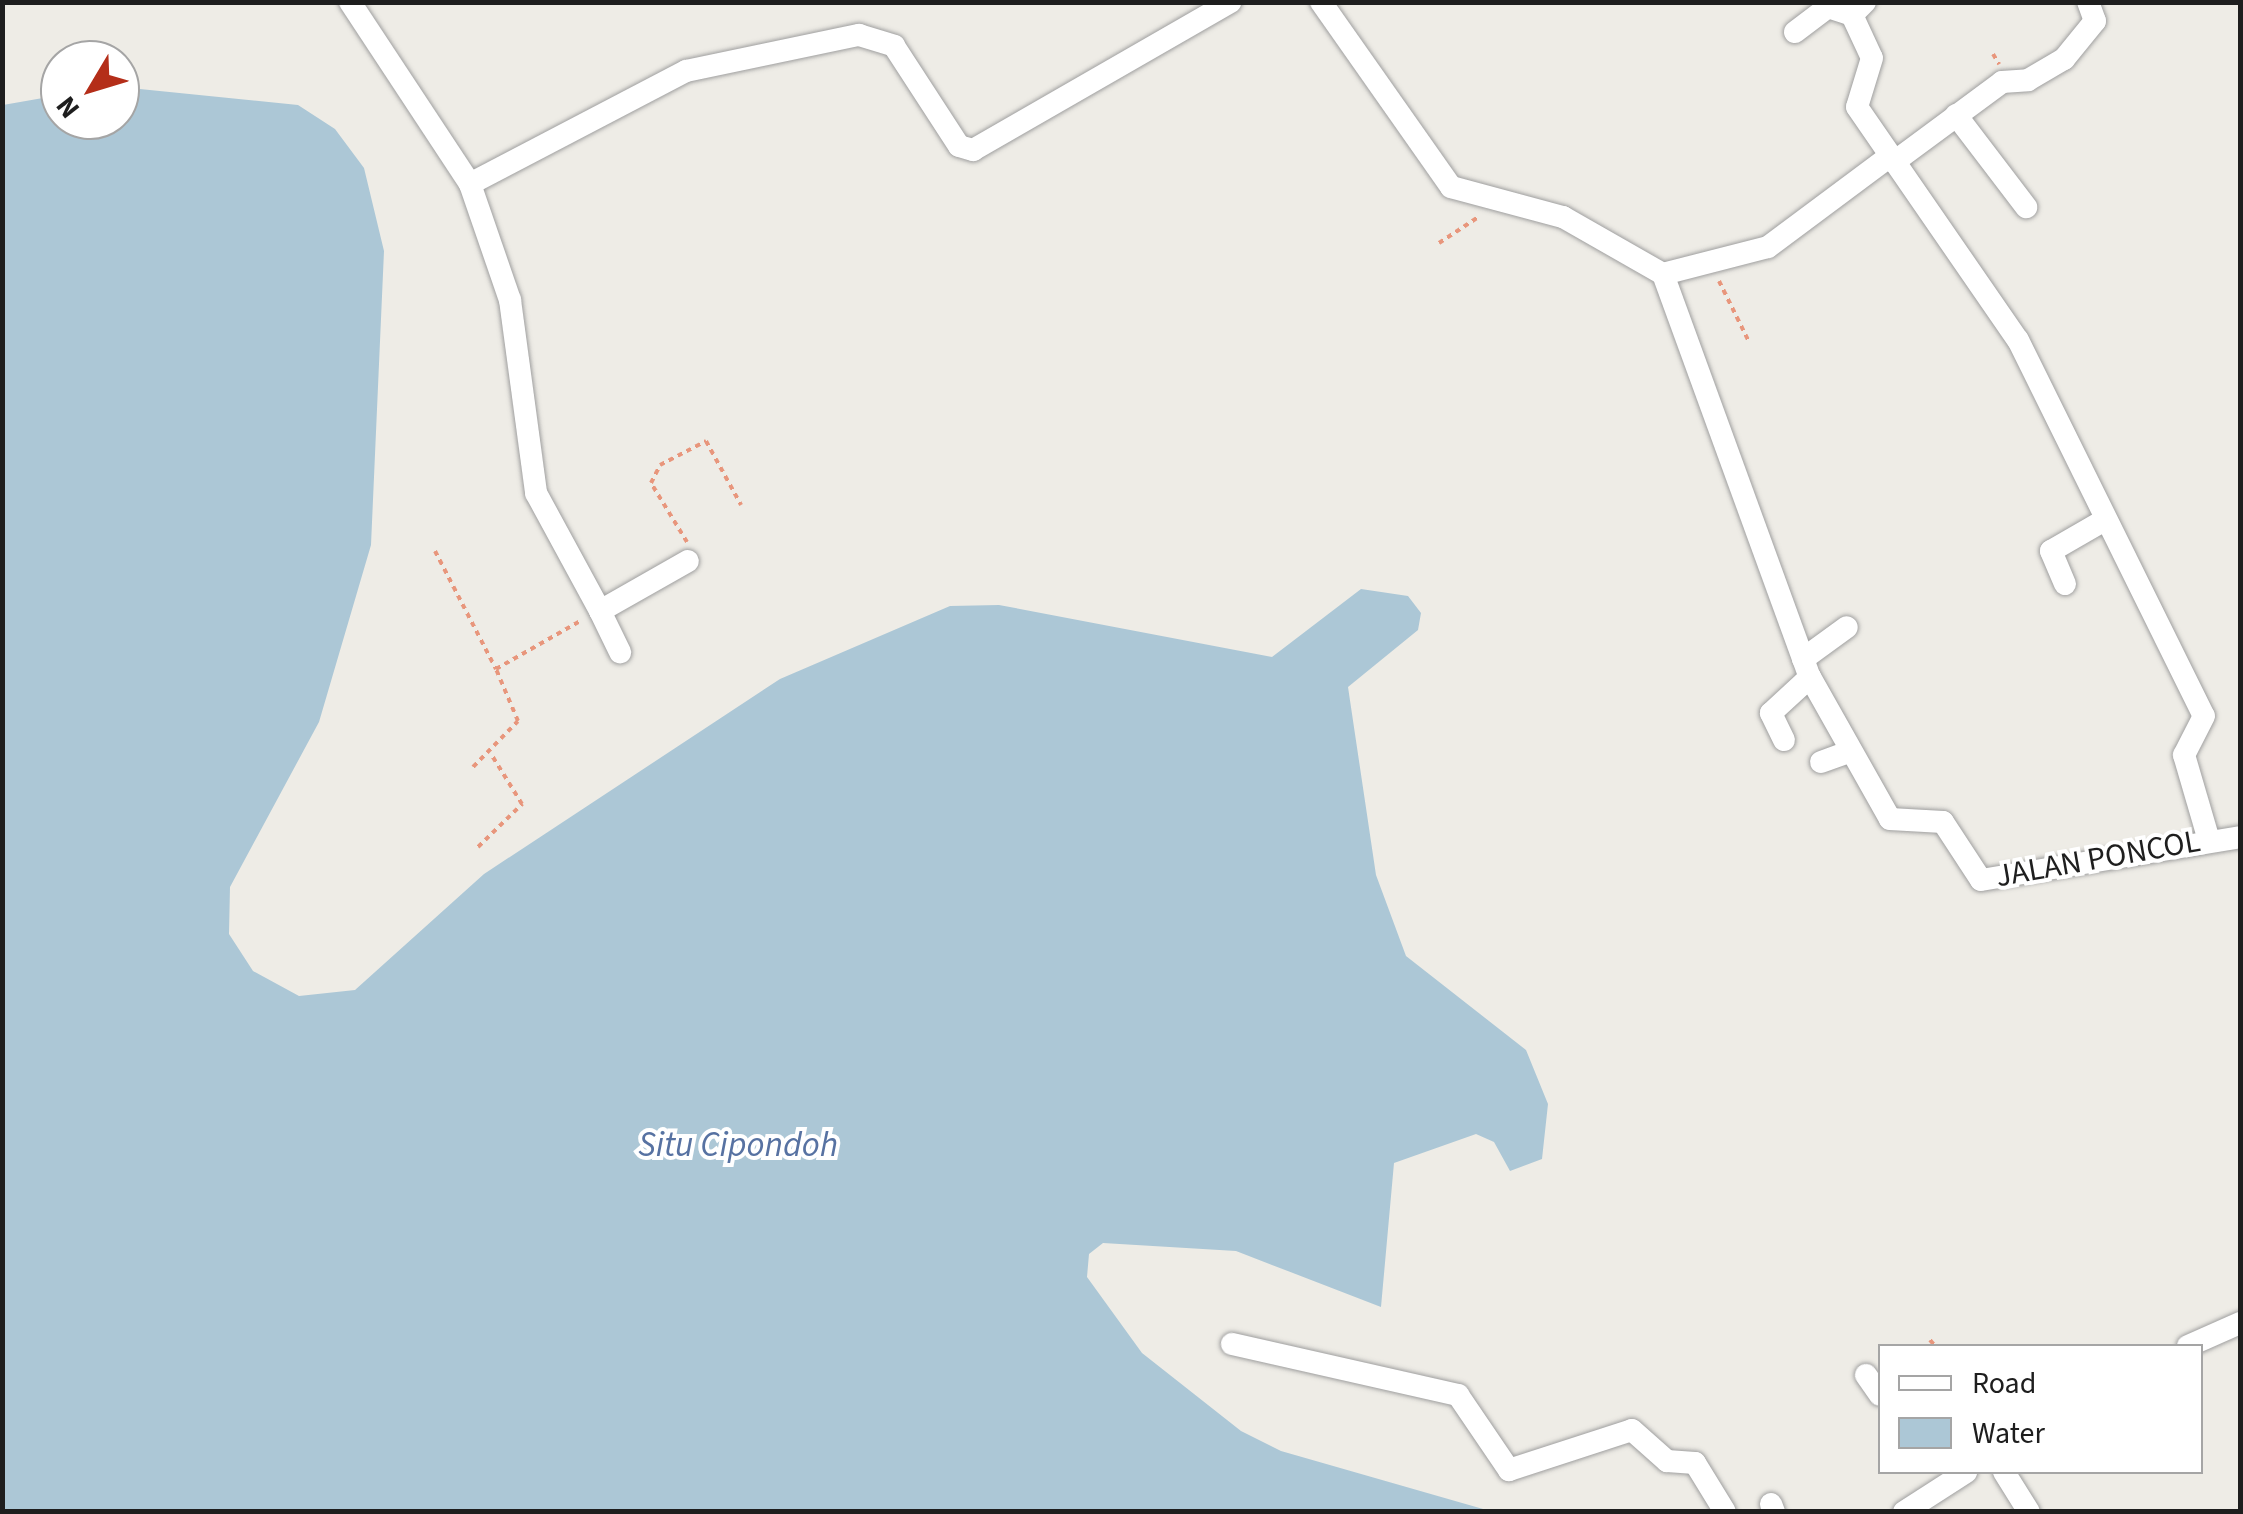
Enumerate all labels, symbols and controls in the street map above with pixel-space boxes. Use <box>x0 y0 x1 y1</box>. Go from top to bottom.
north arrow <box>40 40 140 140</box>
text: N <box>46 88 89 127</box>
street label: JALAN PONCOL <box>1993 822 2203 896</box>
water label: Situ Cipondoh <box>638 1124 838 1166</box>
legend <box>1878 1344 2203 1474</box>
text: Road <box>1972 1362 2036 1405</box>
text: Water <box>1972 1412 2045 1455</box>

